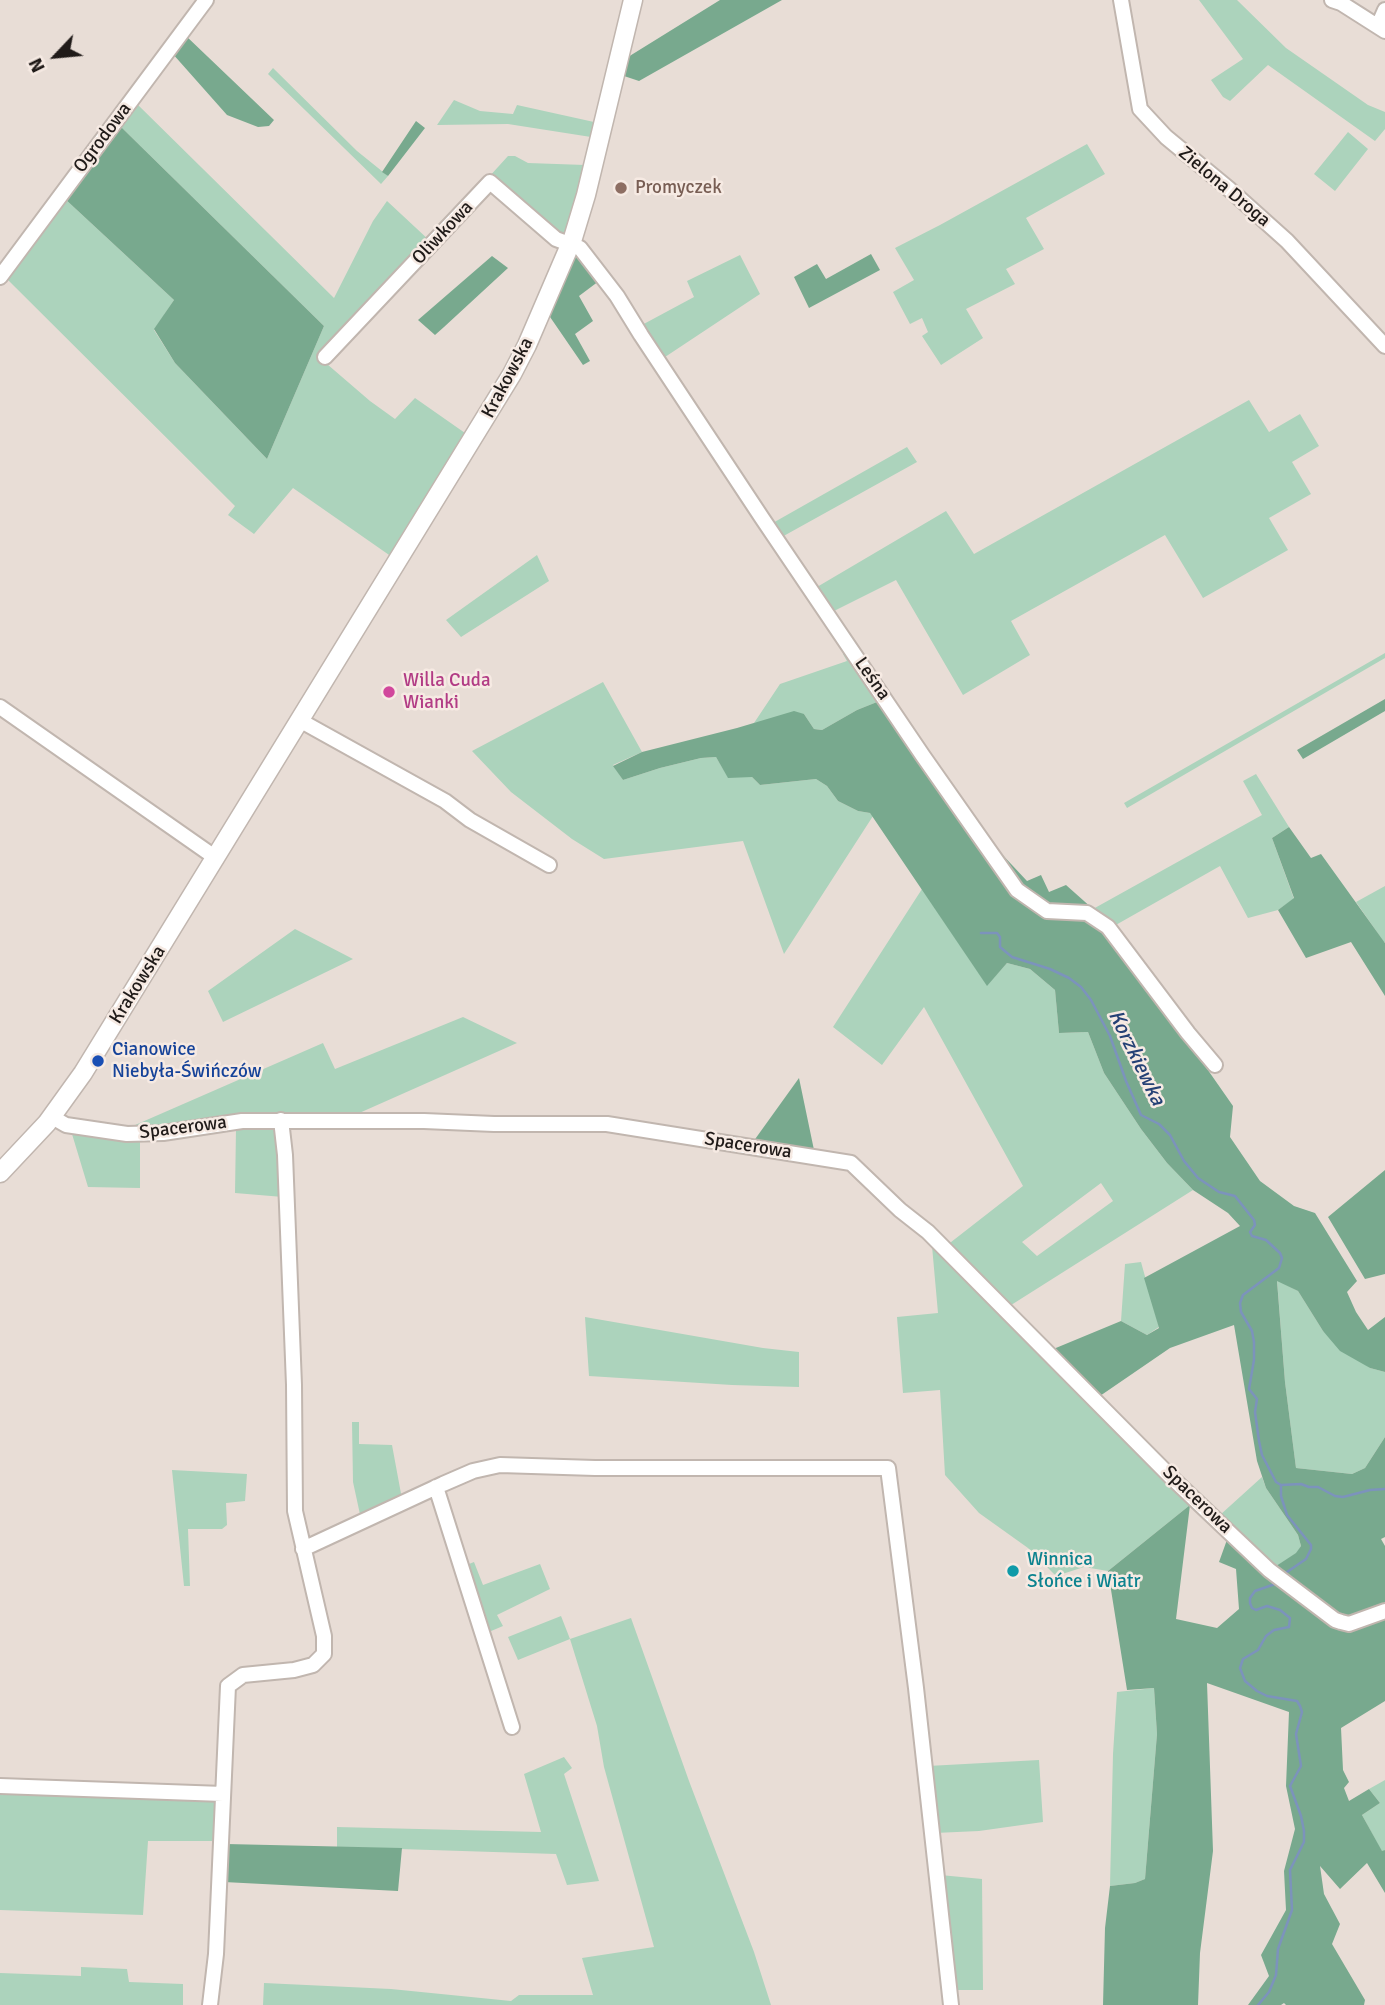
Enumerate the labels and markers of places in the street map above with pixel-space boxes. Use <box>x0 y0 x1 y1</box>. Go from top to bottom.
place label: Promyczek <box>635 177 722 199</box>
marker: Promyczek <box>613 180 629 196</box>
place label: Willa Cuda Wianki <box>403 670 491 714</box>
marker: Willa Cuda Wianki <box>381 684 397 700</box>
place label: Cianowice Niebyła-Świńczów <box>112 1039 261 1083</box>
marker: Cianowice Niebyła-Świńczów <box>90 1053 106 1069</box>
place label: Winnica Słońce i Wiatr <box>1027 1549 1140 1593</box>
marker: Winnica Słońce i Wiatr <box>1005 1563 1021 1579</box>

